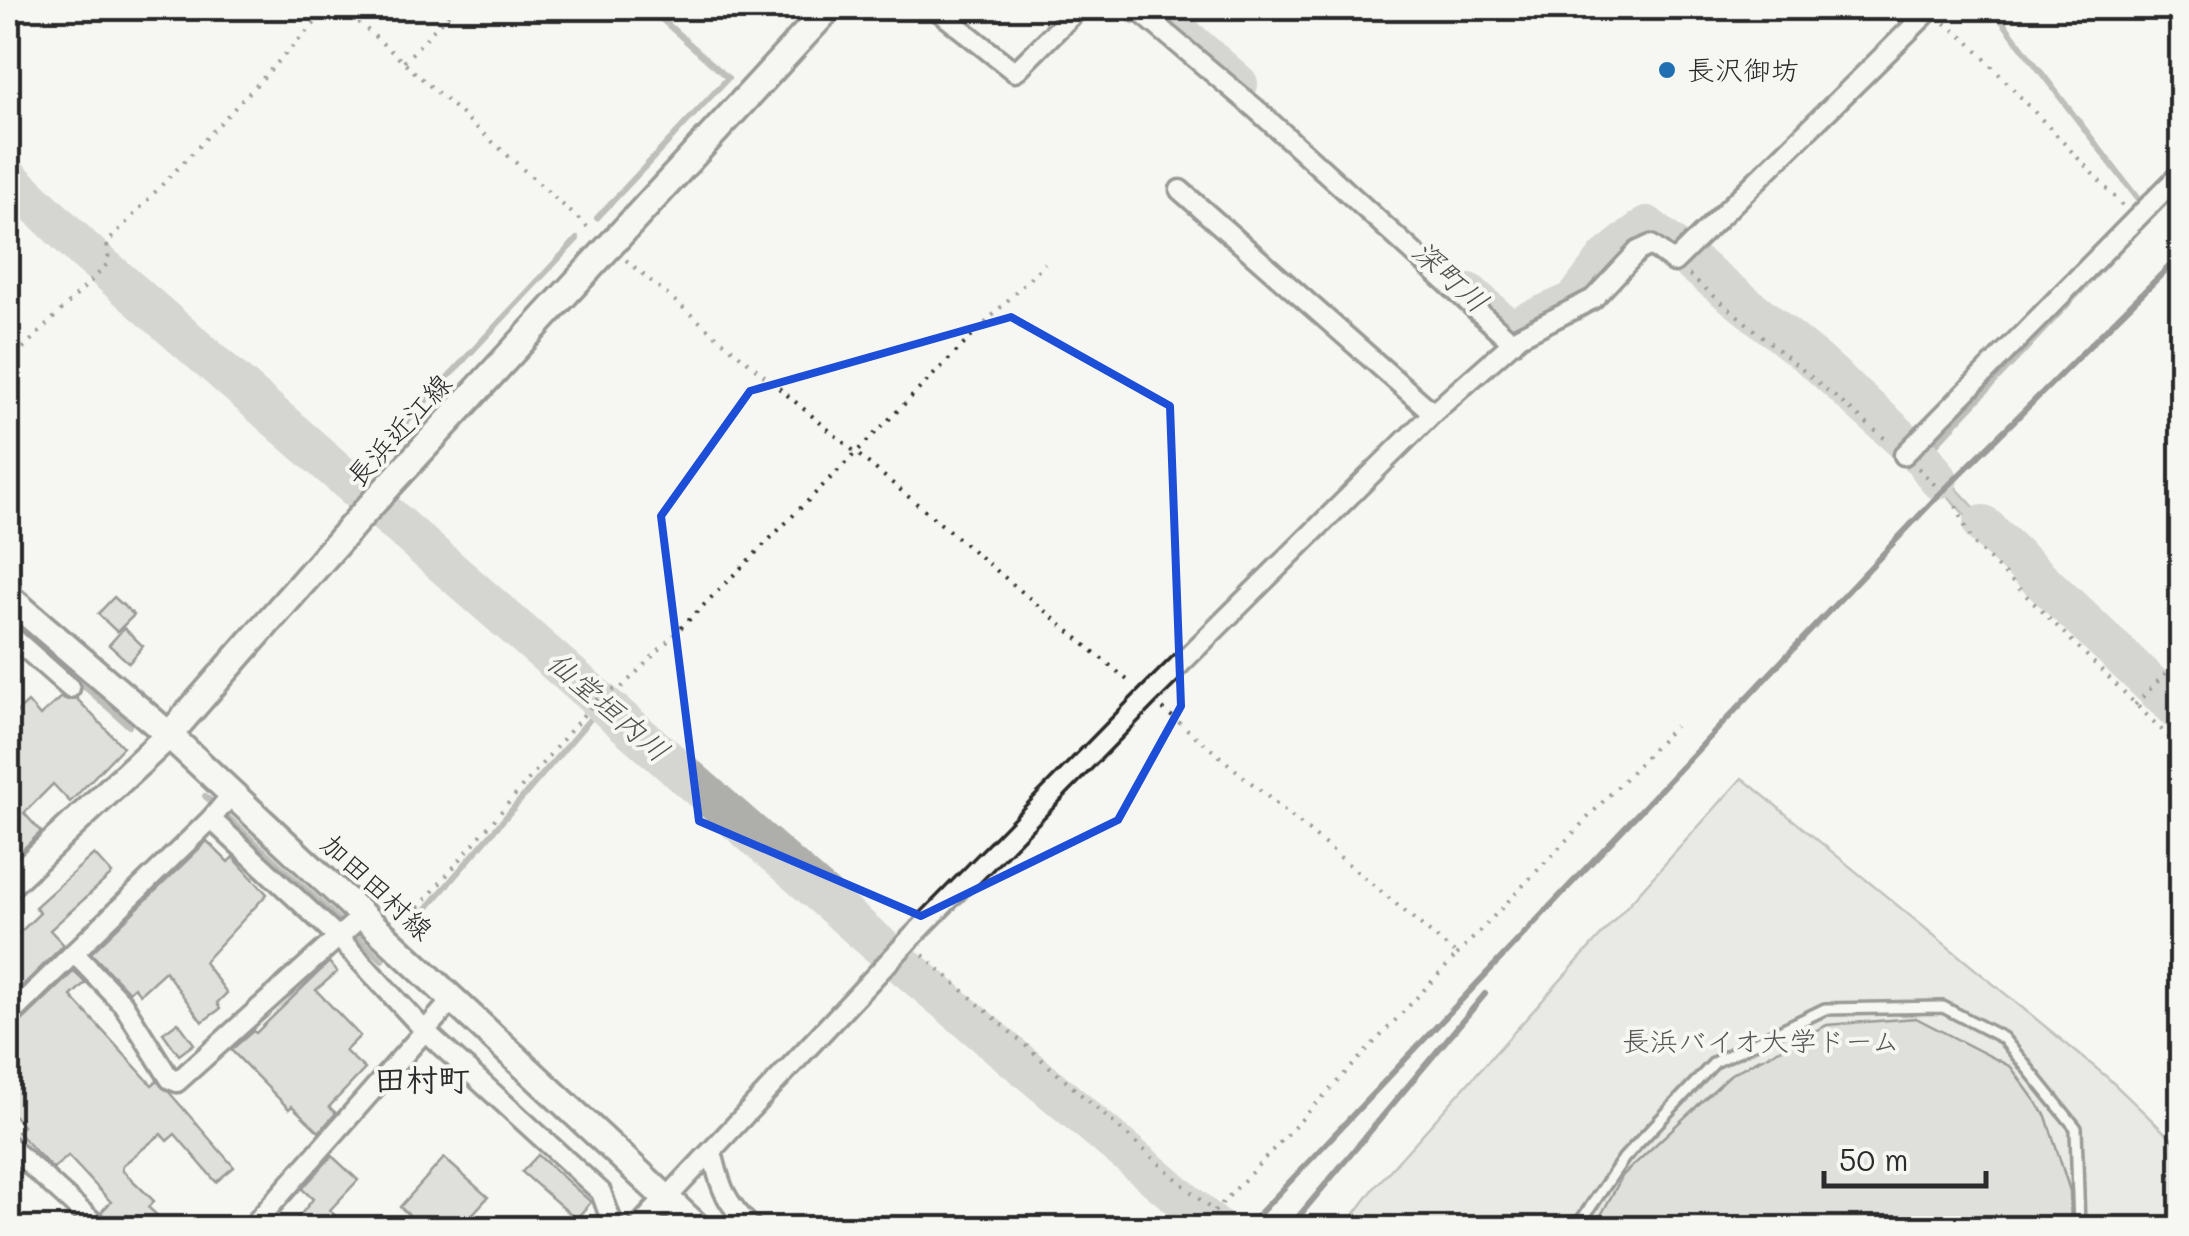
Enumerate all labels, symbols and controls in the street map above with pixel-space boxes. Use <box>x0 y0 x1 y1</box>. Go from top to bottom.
place label: 長沢御坊 <box>1687 51 1799 87</box>
marker: 長沢御坊 <box>1656 59 1678 81</box>
water label: 深町川 <box>1405 231 1498 320</box>
street label: 長浜近江線 <box>338 365 458 493</box>
water label: 仙堂垣内川 <box>540 641 679 770</box>
street label: 加田田村線 <box>314 825 441 947</box>
park label: 長浜バイオ大学ドーム <box>1622 1022 1900 1058</box>
district label: 田村町 <box>374 1057 470 1099</box>
scale bar <box>1824 1126 1986 1188</box>
text: 50 m <box>1839 1139 1909 1179</box>

